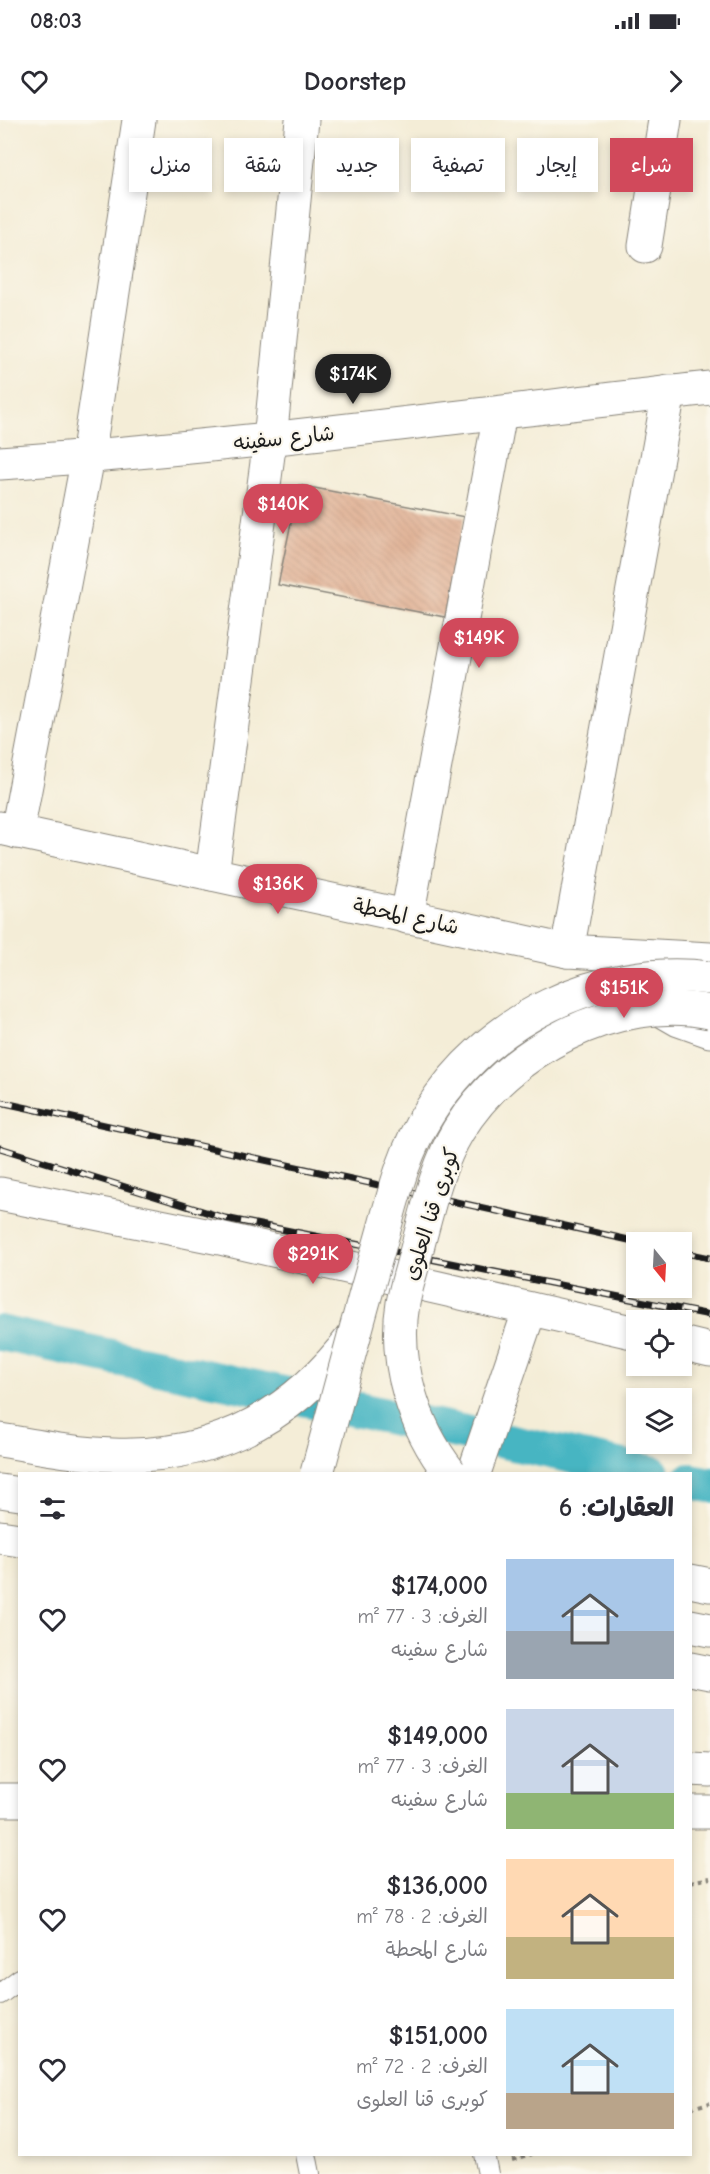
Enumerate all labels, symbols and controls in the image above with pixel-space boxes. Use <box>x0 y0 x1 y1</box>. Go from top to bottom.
text: 08:03 <box>30 8 82 34</box>
icon: heart <box>18 65 51 98</box>
icon: forward <box>659 65 692 98</box>
text: Doorstep <box>304 66 406 97</box>
chip: منزل <box>129 138 212 192</box>
chip: شقة <box>224 138 303 192</box>
chip: جديد <box>315 138 399 192</box>
chip: تصفية <box>411 138 505 192</box>
chip: إيجار <box>517 138 598 192</box>
chip: شراء <box>610 138 693 192</box>
pin: $174K <box>311 354 395 405</box>
text: $174K <box>329 362 377 385</box>
street label: شارع سفينه <box>232 421 336 458</box>
pin: $140K <box>241 484 325 535</box>
text: $140K <box>257 492 309 515</box>
pin: $149K <box>437 618 521 669</box>
text: $149K <box>454 626 504 649</box>
pin: $136K <box>236 864 320 915</box>
text: $136K <box>252 872 304 895</box>
street label: شارع المحطة <box>350 893 461 942</box>
pin: $151K <box>582 968 666 1019</box>
text: $151K <box>599 976 649 999</box>
street label: كوبرى قنا العلوى <box>398 1145 466 1284</box>
north arrow <box>626 1232 692 1298</box>
map controls <box>626 1232 692 1454</box>
pin: $291K <box>271 1234 355 1285</box>
text: $291K <box>287 1242 339 1265</box>
button: locate <box>626 1310 692 1376</box>
button: layers <box>626 1388 692 1454</box>
icon: filters <box>36 1492 69 1525</box>
text: العقارات: 6 <box>559 1493 674 1523</box>
text: $174,000 <box>391 1571 488 1601</box>
icon: home <box>554 1583 626 1655</box>
icon: heart <box>36 1603 69 1636</box>
text: الغرف: 3 · 77 m² <box>357 1605 488 1628</box>
text: شارع سفينه <box>391 1638 488 1661</box>
text: $149,000 <box>387 1721 488 1751</box>
icon: home <box>554 1733 626 1805</box>
icon: heart <box>36 1753 69 1786</box>
text: الغرف: 3 · 77 m² <box>357 1755 488 1778</box>
text: شارع سفينه <box>391 1788 488 1811</box>
text: $136,000 <box>386 1871 488 1901</box>
icon: home <box>554 1883 626 1955</box>
icon: heart <box>36 1903 69 1936</box>
text: الغرف: 2 · 78 m² <box>356 1905 488 1928</box>
text: شارع المحطة <box>386 1938 488 1961</box>
text: $151,000 <box>389 2021 488 2051</box>
icon: home <box>554 2033 626 2105</box>
icon: heart <box>36 2053 69 2086</box>
text: الغرف: 2 · 72 m² <box>356 2055 488 2078</box>
text: كوبرى قنا العلوى <box>356 2088 488 2111</box>

